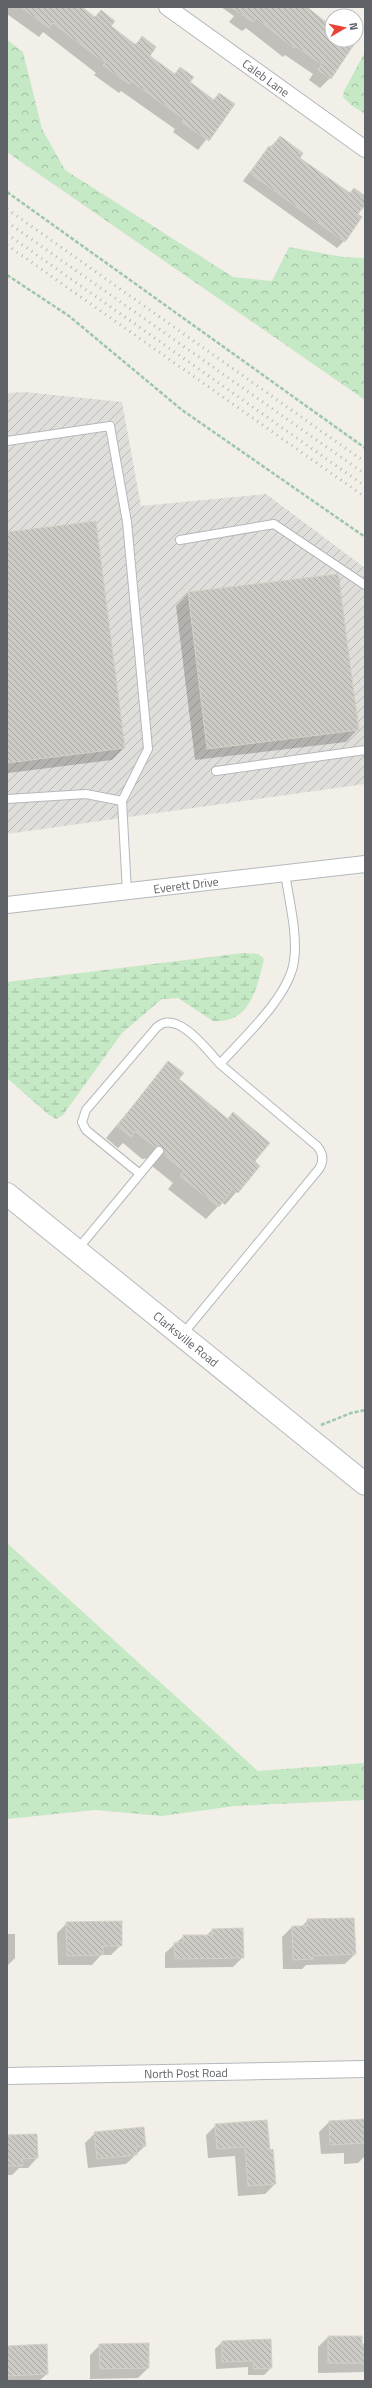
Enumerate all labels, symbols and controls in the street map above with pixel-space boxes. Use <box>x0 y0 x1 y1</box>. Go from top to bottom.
north arrow <box>324 8 364 48</box>
text: N <box>345 21 362 31</box>
street label: Caleb Lane <box>238 54 294 102</box>
street label: Everett Drive <box>152 872 220 898</box>
street label: Clarksville Road <box>149 1307 223 1371</box>
street label: North Post Road <box>144 2063 228 2083</box>

